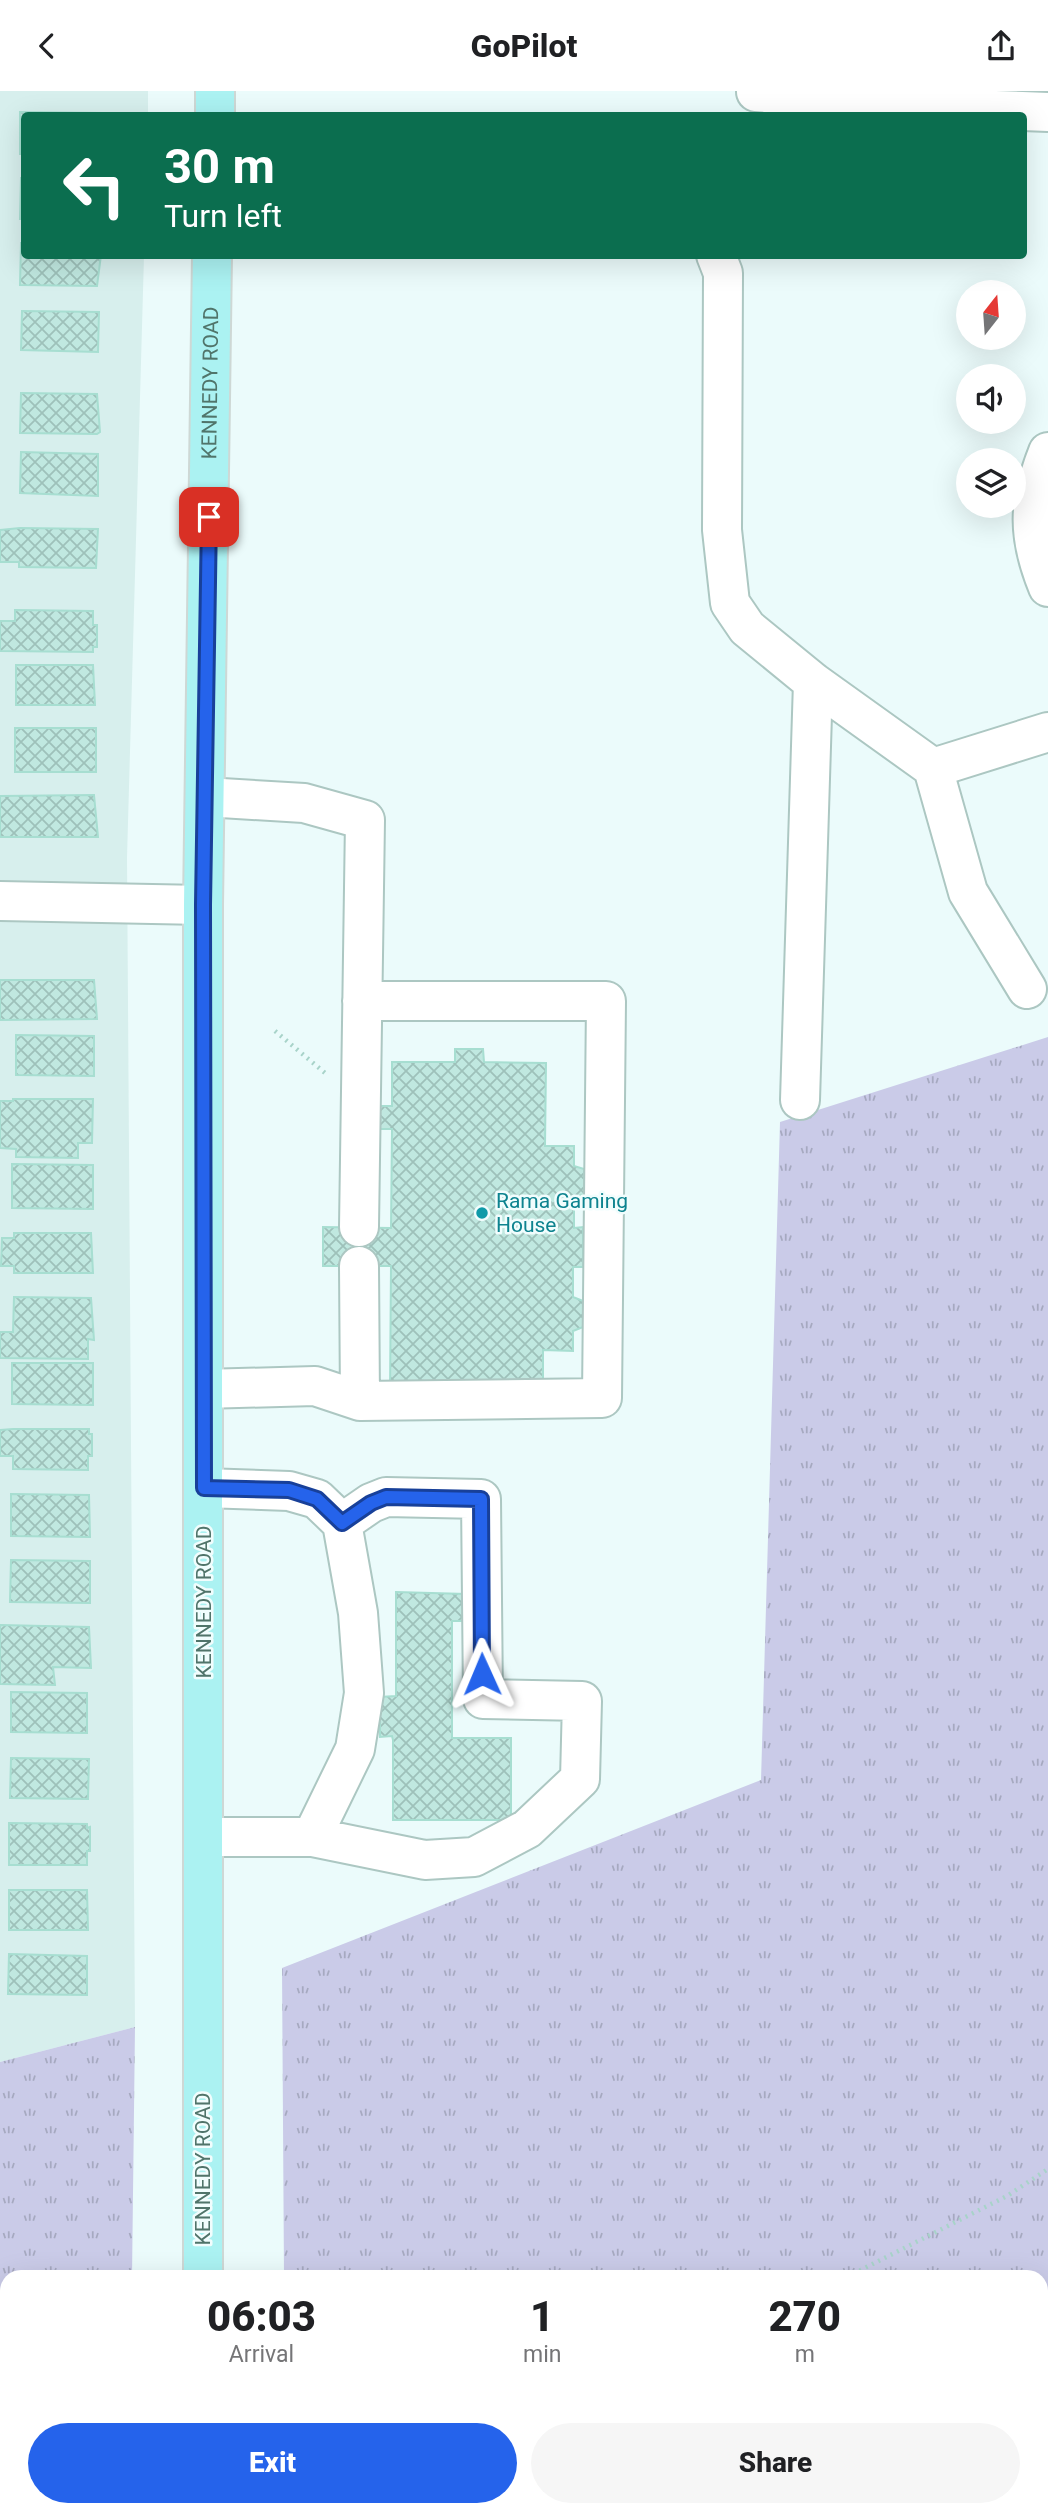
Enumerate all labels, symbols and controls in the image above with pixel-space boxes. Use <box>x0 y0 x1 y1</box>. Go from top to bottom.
icon: back <box>28 27 66 65</box>
text: GoPilot <box>471 27 577 65</box>
icon: share <box>982 27 1020 65</box>
text: 30 m <box>164 138 275 195</box>
icon: left <box>49 140 140 231</box>
text: Turn left <box>164 197 282 235</box>
north arrow <box>956 280 1026 350</box>
map controls <box>956 280 1026 518</box>
street label: KENNEDY ROAD <box>197 306 223 460</box>
button: sound <box>956 364 1026 434</box>
button: layers <box>956 448 1026 518</box>
pin <box>179 487 239 547</box>
icon: arrive <box>190 498 228 536</box>
place label: Rama Gaming House <box>496 1189 628 1237</box>
marker: Rama Gaming House <box>474 1205 490 1221</box>
street label: KENNEDY ROAD <box>192 1526 216 1678</box>
position arrow <box>445 1637 519 1711</box>
street label: KENNEDY ROAD <box>191 2093 215 2245</box>
text: 06:03 <box>207 2292 316 2341</box>
text: 1 <box>530 2292 554 2341</box>
text: 270 <box>768 2292 841 2341</box>
text: Arrival <box>229 2341 294 2368</box>
text: min <box>523 2341 561 2368</box>
text: m <box>795 2341 815 2368</box>
button: Exit <box>28 2423 517 2503</box>
button: Share <box>531 2423 1020 2503</box>

